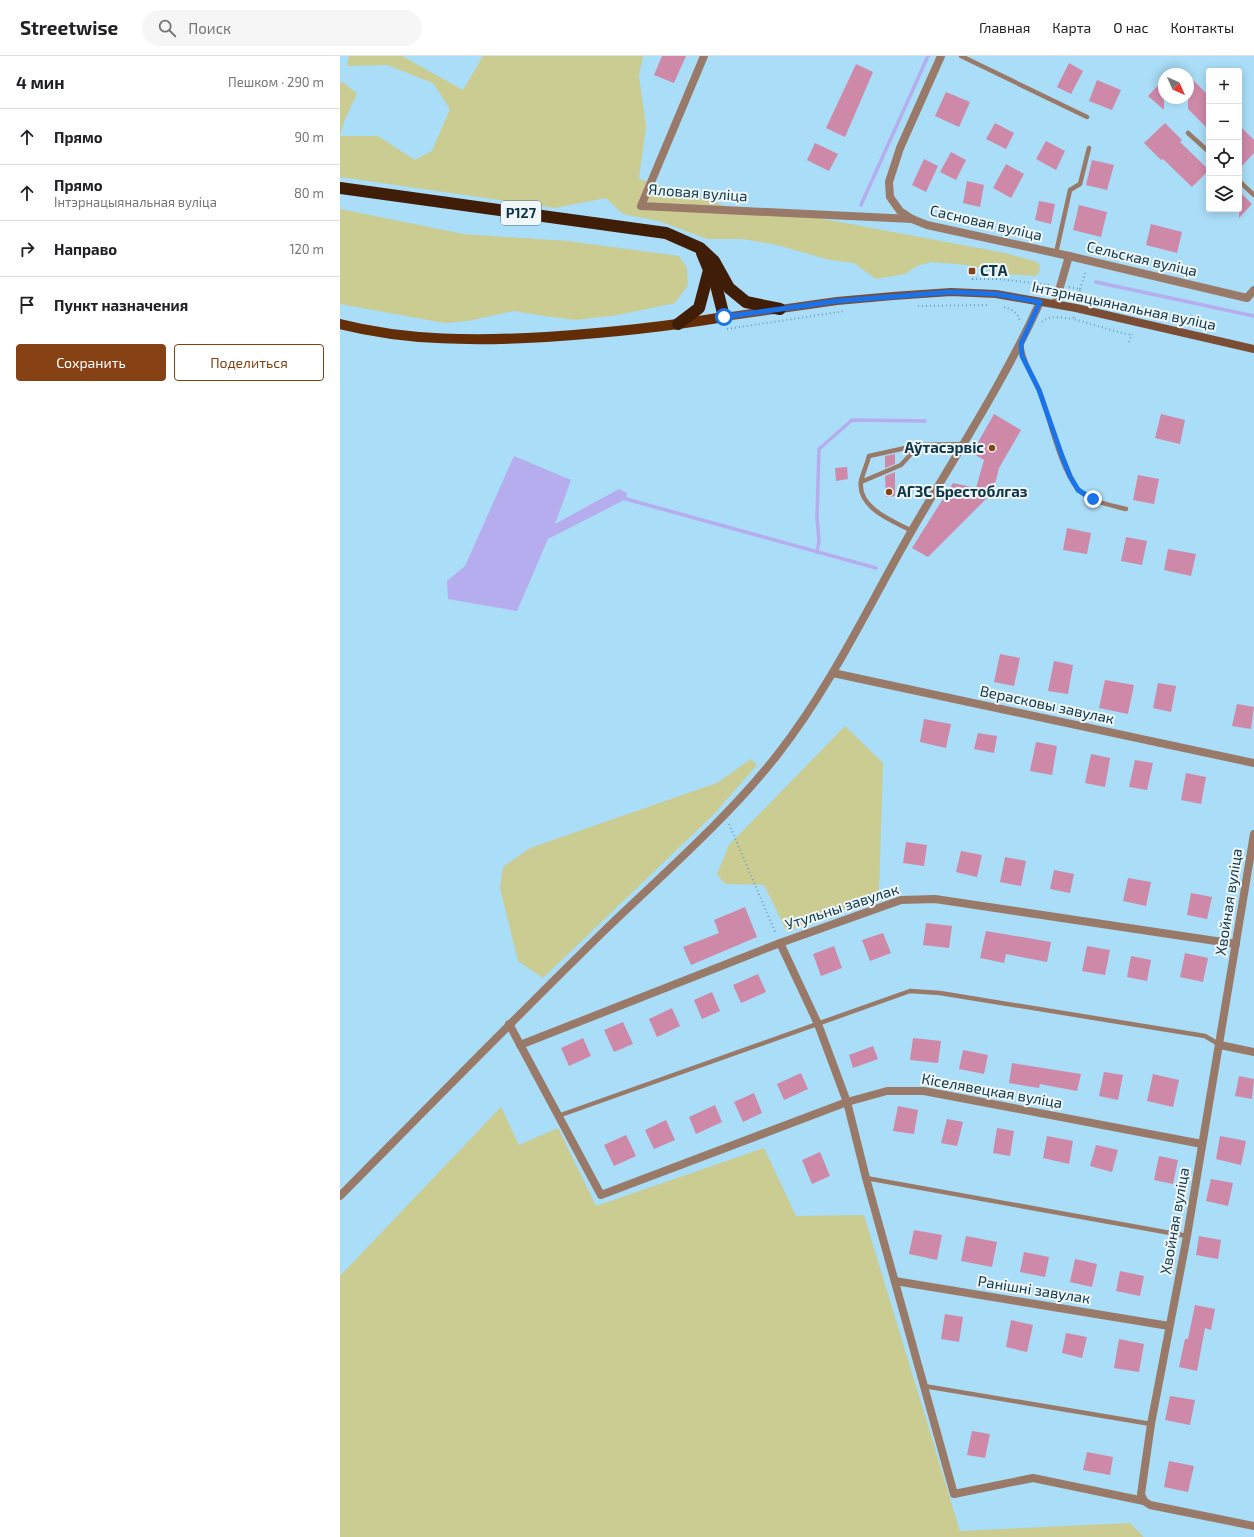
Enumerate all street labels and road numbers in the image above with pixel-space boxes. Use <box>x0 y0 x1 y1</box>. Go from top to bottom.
street label: Яловая вуліца <box>648 180 748 205</box>
street label: Сасновая вуліца <box>928 200 1044 245</box>
road number: Р127 <box>501 201 541 225</box>
street label: Сельская вуліца <box>1085 237 1199 280</box>
street label: Інтэрнацыянальная вуліца <box>1030 277 1218 334</box>
street label: Верасковы завулак <box>978 681 1116 728</box>
street label: Хвойная вуліца <box>1211 847 1246 957</box>
street label: Утульны завулак <box>783 879 901 934</box>
street label: Кіселявецкая вуліца <box>920 1069 1064 1112</box>
street label: Хвойная вуліца <box>1156 1166 1193 1276</box>
street label: Ранішні завулак <box>976 1271 1092 1308</box>

